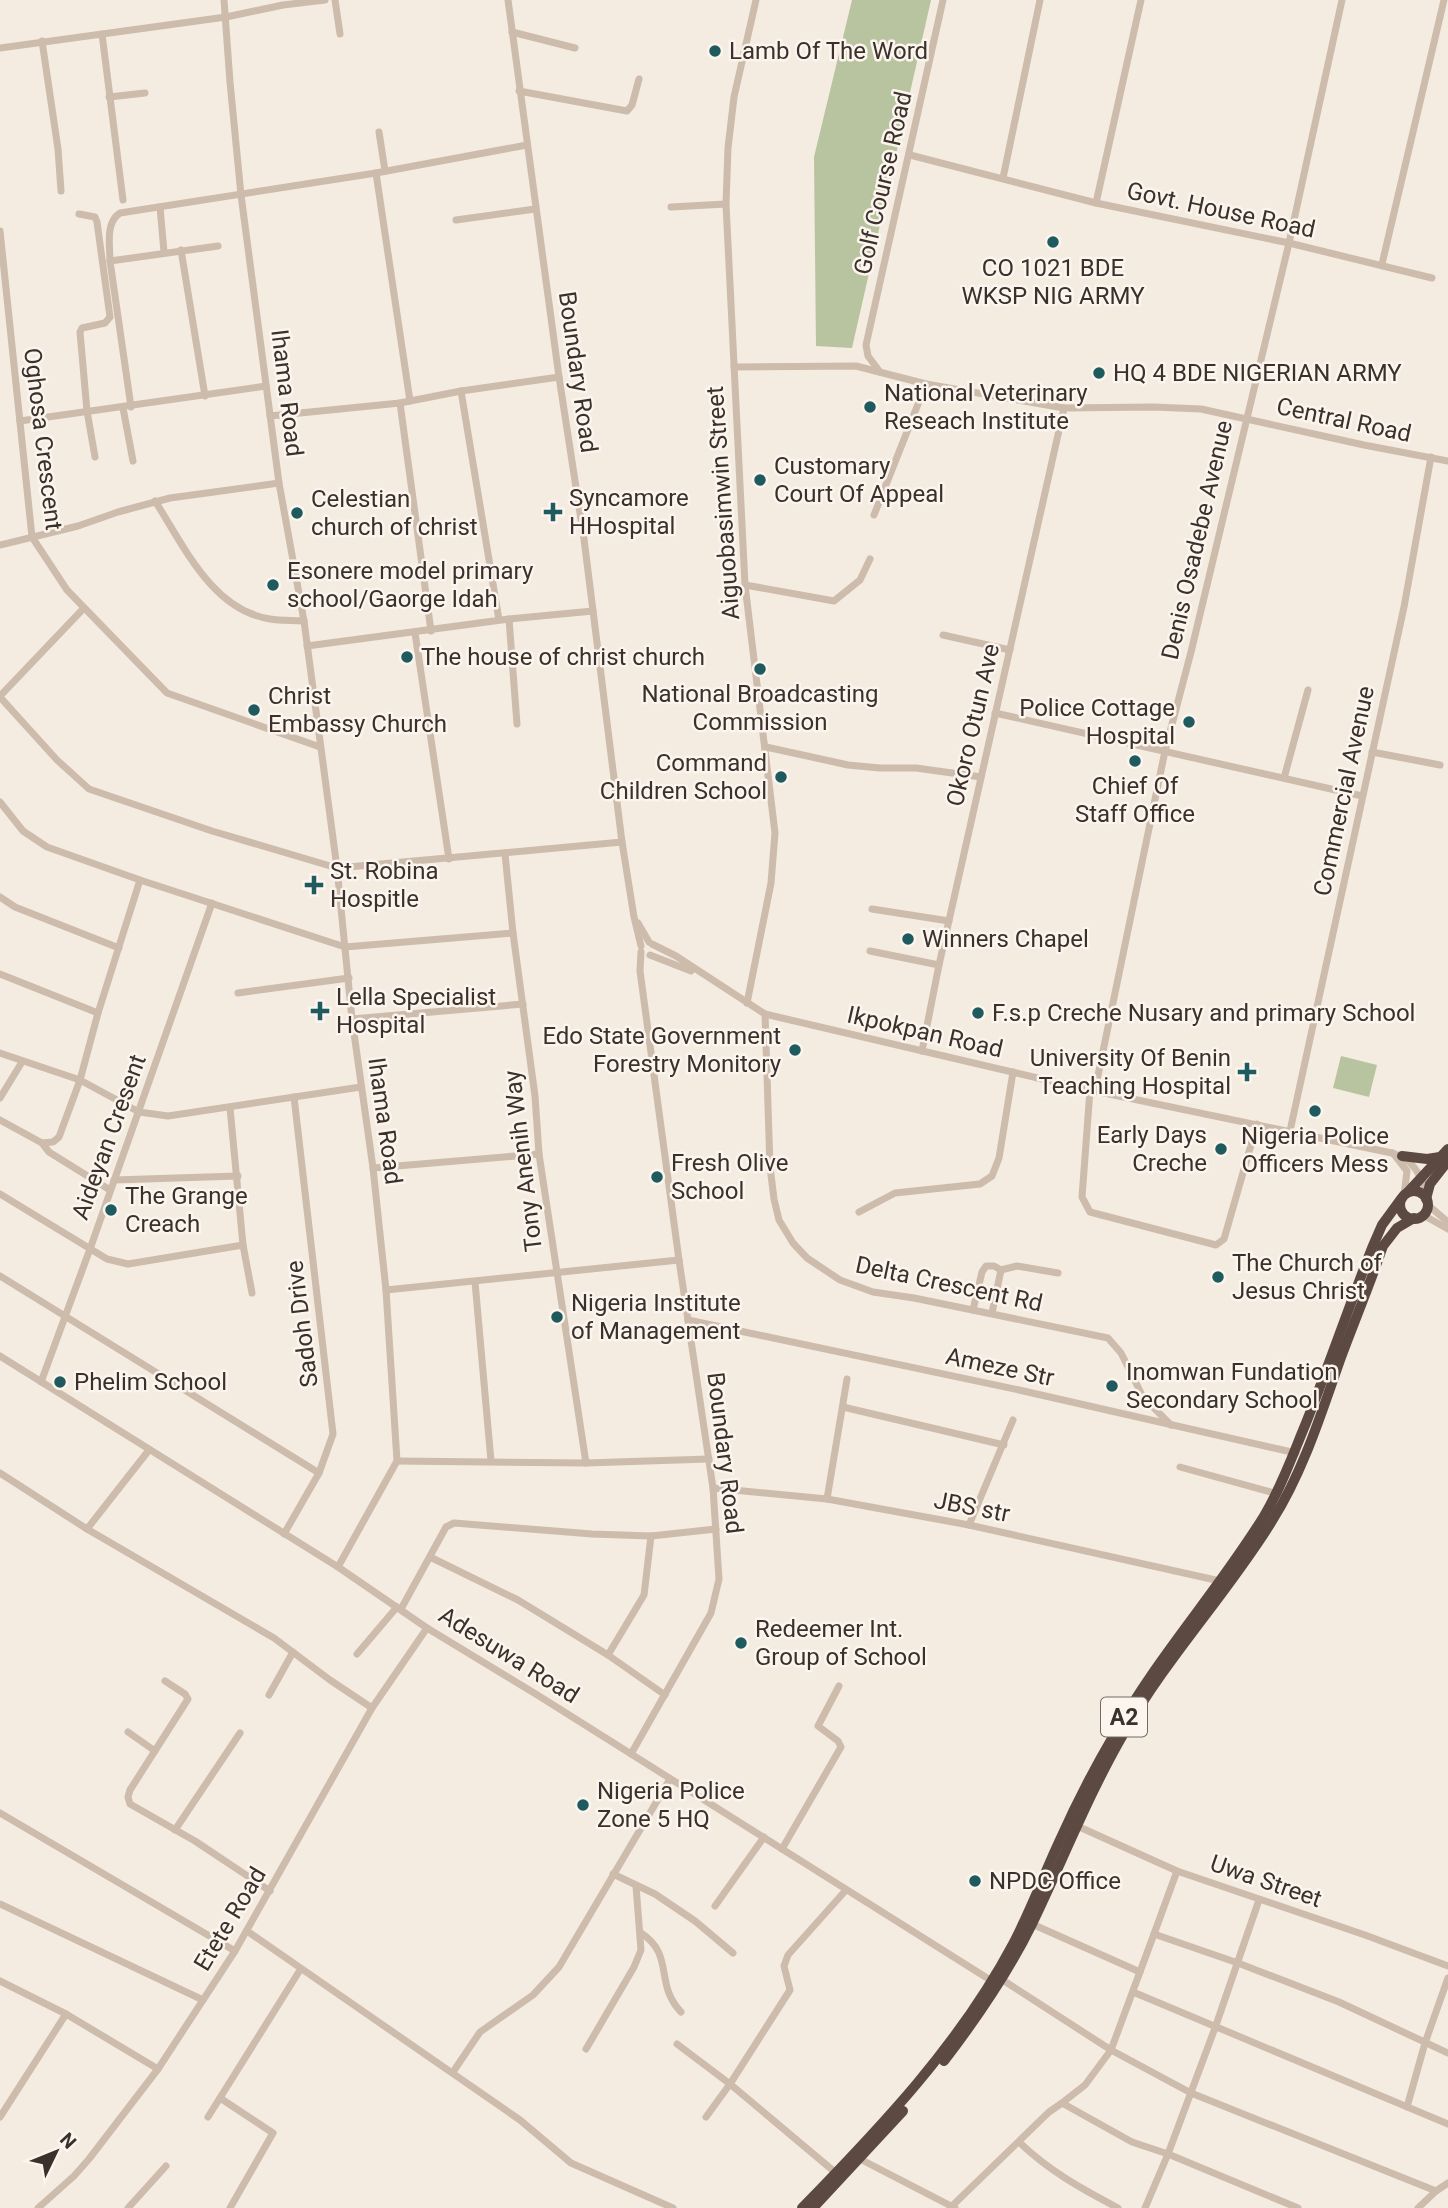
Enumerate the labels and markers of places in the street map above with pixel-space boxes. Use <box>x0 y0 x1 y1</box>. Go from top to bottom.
place label: Lamb Of The Word <box>729 37 928 65</box>
marker: Lamb Of The Word <box>707 43 723 59</box>
marker: CO 1021 BDE WKSP NIG ARMY <box>1045 234 1061 250</box>
place label: CO 1021 BDE WKSP NIG ARMY <box>961 254 1145 310</box>
place label: HQ 4 BDE NIGERIAN ARMY <box>1113 359 1402 387</box>
marker: HQ 4 BDE NIGERIAN ARMY <box>1091 365 1107 381</box>
place label: National Veterinary Reseach Institute <box>884 379 1088 435</box>
marker: National Veterinary Reseach Institute <box>862 399 878 415</box>
place label: Customary Court Of Appeal <box>774 452 944 508</box>
marker: Customary Court Of Appeal <box>752 472 768 488</box>
place label: Syncamore HHospital <box>569 484 689 540</box>
place label: Celestian church of christ <box>311 485 478 541</box>
marker: Syncamore HHospital <box>543 502 563 522</box>
marker: Celestian church of christ <box>289 505 305 521</box>
place label: Esonere model primary school/Gaorge Idah <box>287 557 534 613</box>
marker: Esonere model primary school/Gaorge Idah <box>265 577 281 593</box>
place label: The house of christ church <box>421 643 705 671</box>
marker: The house of christ church <box>399 649 415 665</box>
marker: National Broadcasting Commission <box>752 661 768 677</box>
place label: National Broadcasting Commission <box>641 680 879 736</box>
place label: Christ Embassy Church <box>268 682 447 738</box>
place label: Police Cottage Hospital <box>1019 694 1175 750</box>
marker: Christ Embassy Church <box>246 702 262 718</box>
marker: Police Cottage Hospital <box>1181 714 1197 730</box>
place label: Command Children School <box>600 749 767 805</box>
marker: Chief Of Staff Office <box>1127 753 1143 769</box>
marker: Command Children School <box>773 769 789 785</box>
place label: Chief Of Staff Office <box>1075 772 1195 828</box>
place label: St. Robina Hospitle <box>330 857 438 913</box>
marker: St. Robina Hospitle <box>304 875 324 895</box>
place label: Winners Chapel <box>922 925 1089 953</box>
marker: Winners Chapel <box>900 931 916 947</box>
place label: Lella Specialist Hospital <box>336 983 496 1039</box>
place label: F.s.p Creche Nusary and primary School <box>992 999 1415 1027</box>
marker: Lella Specialist Hospital <box>310 1001 330 1021</box>
marker: F.s.p Creche Nusary and primary School <box>970 1005 986 1021</box>
place label: Edo State Government Forestry Monitory <box>542 1022 782 1078</box>
marker: Edo State Government Forestry Monitory <box>787 1042 803 1058</box>
place label: University Of Benin Teaching Hospital <box>1030 1044 1231 1100</box>
marker: University Of Benin Teaching Hospital <box>1237 1062 1257 1082</box>
marker: Nigeria Police Officers Mess <box>1307 1103 1323 1119</box>
place label: Early Days Creche <box>1097 1121 1207 1177</box>
place label: Nigeria Police Officers Mess <box>1241 1122 1389 1178</box>
marker: Early Days Creche <box>1213 1141 1229 1157</box>
place label: Fresh Olive School <box>671 1149 789 1205</box>
marker: Fresh Olive School <box>649 1169 665 1185</box>
place label: The Grange Creach <box>125 1182 248 1238</box>
marker: The Grange Creach <box>103 1202 119 1218</box>
place label: The Church of Jesus Christ <box>1232 1249 1383 1305</box>
marker: The Church of Jesus Christ <box>1210 1269 1226 1285</box>
place label: Nigeria Institute of Management <box>571 1289 741 1345</box>
marker: Nigeria Institute of Management <box>549 1309 565 1325</box>
place label: Inomwan Fundation Secondary School <box>1126 1358 1338 1414</box>
place label: Phelim School <box>74 1368 227 1396</box>
marker: Phelim School <box>52 1374 68 1390</box>
marker: Inomwan Fundation Secondary School <box>1104 1378 1120 1394</box>
place label: Redeemer Int. Group of School <box>755 1615 927 1671</box>
marker: Redeemer Int. Group of School <box>733 1635 749 1651</box>
place label: Nigeria Police Zone 5 HQ <box>597 1777 745 1833</box>
marker: Nigeria Police Zone 5 HQ <box>575 1797 591 1813</box>
place label: NPDC Office <box>989 1867 1121 1895</box>
marker: NPDC Office <box>967 1873 983 1889</box>

